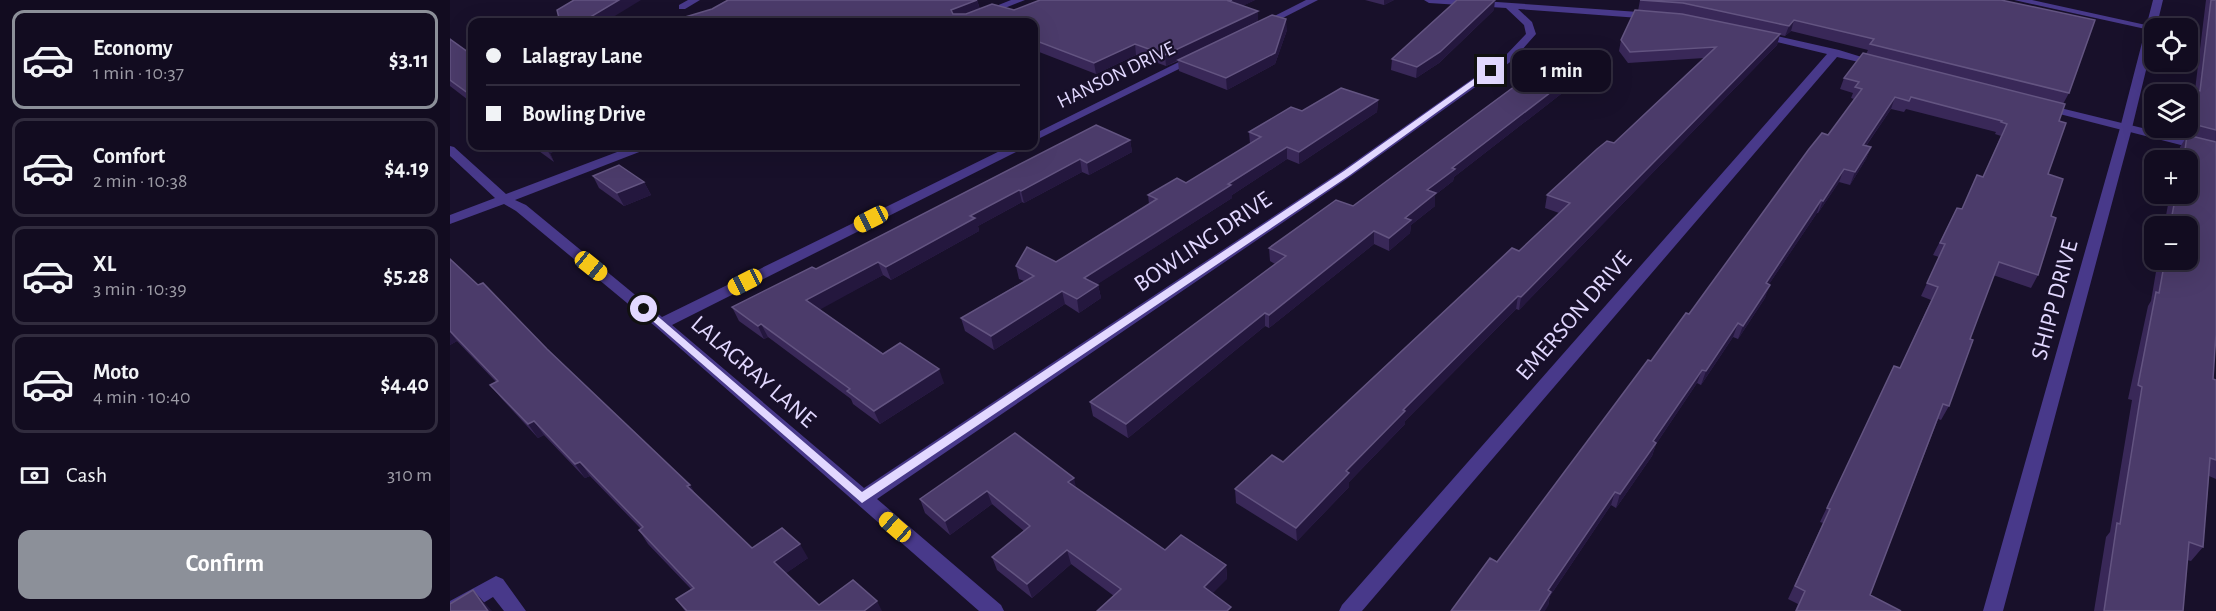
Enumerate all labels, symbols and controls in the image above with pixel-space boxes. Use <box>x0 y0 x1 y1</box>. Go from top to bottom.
map controls <box>2144 18 2198 270</box>
button: locate <box>2144 18 2198 72</box>
icon: car <box>21 33 75 87</box>
text: Economy <box>93 37 173 59</box>
street label: HANSON DRIVE <box>1054 38 1178 112</box>
text: Lalagray Lane <box>522 45 643 67</box>
text: $3.11 <box>389 49 429 71</box>
callout: 1 min <box>1512 50 1611 92</box>
route end <box>1477 57 1504 84</box>
text: 1 min <box>1540 61 1583 81</box>
text: 1 min · 10:37 <box>93 63 184 83</box>
button: layers <box>2144 84 2198 138</box>
text: Bowling Drive <box>522 103 646 125</box>
icon: car <box>21 141 75 195</box>
text: Comfort <box>93 145 165 167</box>
button: + <box>2144 150 2198 204</box>
text: $4.19 <box>384 157 429 179</box>
text: 2 min · 10:38 <box>93 171 187 191</box>
street label: BOWLING DRIVE <box>1130 187 1276 297</box>
car <box>851 203 891 235</box>
button: − <box>2144 216 2198 270</box>
street label: SHIPP DRIVE <box>2027 237 2083 363</box>
street label: EMERSON DRIVE <box>1512 247 1637 385</box>
car <box>571 248 611 284</box>
icon: car <box>21 249 75 303</box>
text: XL <box>93 253 116 275</box>
text: $5.28 <box>383 265 429 287</box>
car <box>725 266 765 298</box>
text: 3 min · 10:39 <box>93 279 187 299</box>
route start <box>630 295 657 322</box>
street label: LALAGRAY LANE <box>686 312 820 433</box>
icon: car <box>21 357 75 411</box>
text: Moto <box>93 361 139 383</box>
text: $4.40 <box>380 373 429 395</box>
text: 4 min · 10:40 <box>93 387 190 407</box>
icon: cash <box>18 459 51 492</box>
text: Cash <box>66 464 107 486</box>
text: 310 m <box>387 465 432 485</box>
car <box>876 508 914 546</box>
button: Confirm <box>18 530 432 599</box>

